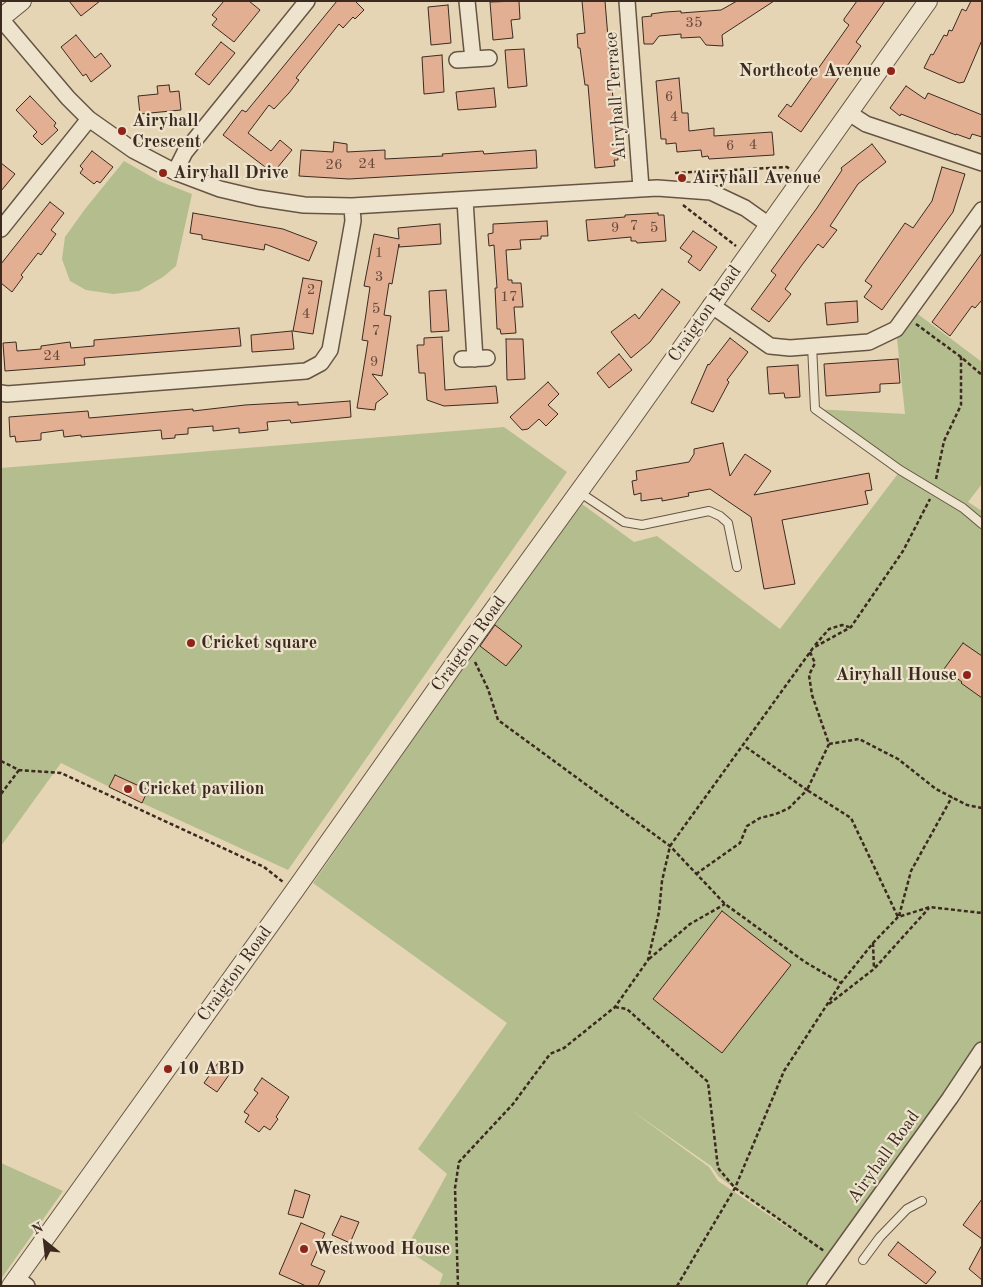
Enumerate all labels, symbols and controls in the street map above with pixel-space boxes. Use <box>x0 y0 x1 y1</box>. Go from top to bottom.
house number: 35 <box>685 14 703 32</box>
street label: Airyhall Terrace <box>601 31 631 161</box>
place label: Northcote Avenue <box>739 60 881 82</box>
marker: Northcote Avenue <box>885 65 897 77</box>
house number: 6 <box>665 88 673 106</box>
house number: 4 <box>670 108 678 126</box>
place label: Airyhall Crescent <box>132 110 201 152</box>
marker: Airyhall Crescent <box>116 125 128 137</box>
house number: 4 <box>749 136 757 154</box>
house number: 6 <box>726 137 734 155</box>
house number: 24 <box>358 155 376 173</box>
house number: 26 <box>325 156 343 174</box>
place label: Airyhall Drive <box>173 162 289 184</box>
marker: Airyhall Drive <box>157 167 169 179</box>
place label: Airyhall Avenue <box>692 167 821 189</box>
marker: Airyhall Avenue <box>676 172 688 184</box>
house number: 7 <box>630 217 638 235</box>
house number: 9 <box>611 219 619 237</box>
house number: 5 <box>650 219 658 237</box>
house number: 1 <box>375 244 383 262</box>
street label: Craigton Road <box>664 262 746 366</box>
house number: 3 <box>375 268 383 286</box>
house number: 2 <box>307 281 315 299</box>
house number: 17 <box>500 288 518 306</box>
house number: 5 <box>372 300 380 318</box>
house number: 4 <box>302 305 310 323</box>
house number: 7 <box>372 322 380 340</box>
house number: 24 <box>43 347 61 365</box>
house number: 9 <box>370 353 378 371</box>
street label: Craigton Road <box>427 592 511 696</box>
place label: Cricket square <box>201 632 317 654</box>
marker: Cricket square <box>185 637 197 649</box>
place label: Airyhall House <box>835 664 957 686</box>
marker: Airyhall House <box>961 669 973 681</box>
place label: Cricket pavilion <box>138 778 265 800</box>
marker: Cricket pavilion <box>122 783 134 795</box>
street label: Craigton Road <box>193 922 277 1026</box>
place label: 10 ABD <box>178 1058 244 1080</box>
marker: 10 ABD <box>162 1063 174 1075</box>
street label: Airyhall Road <box>843 1107 925 1207</box>
north arrow <box>20 1217 70 1267</box>
text: N <box>30 1220 46 1238</box>
place label: Westwood House <box>314 1238 450 1260</box>
marker: Westwood House <box>298 1243 310 1255</box>

